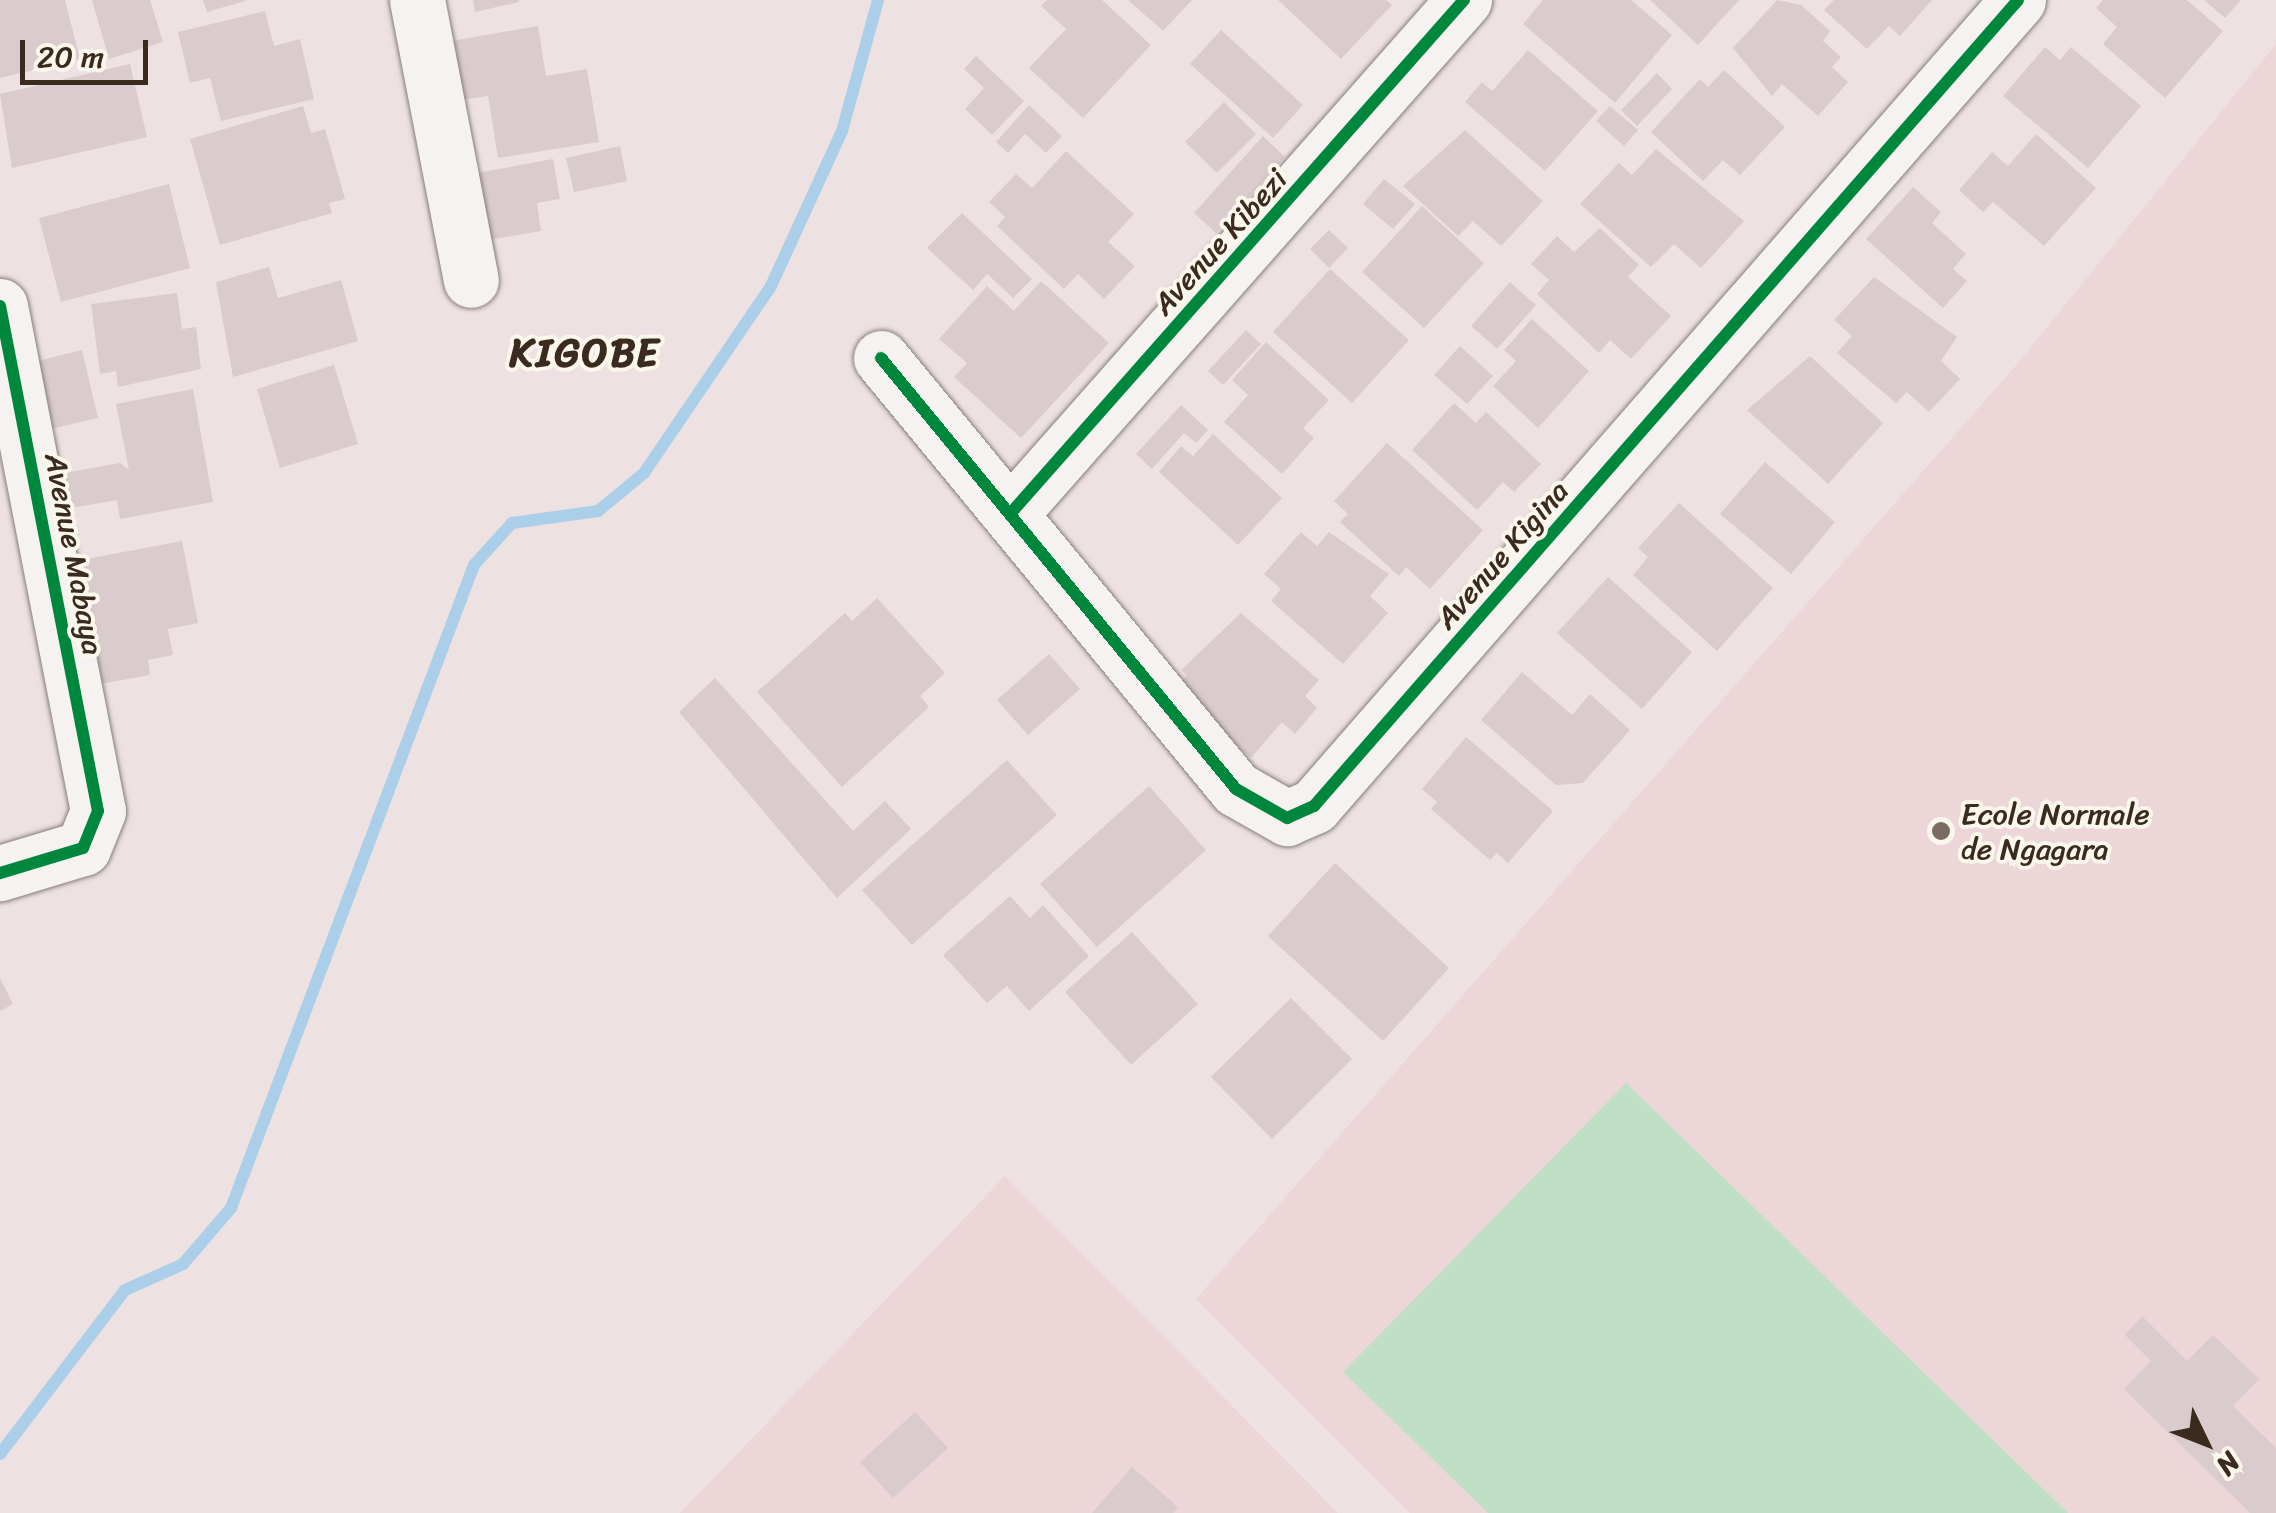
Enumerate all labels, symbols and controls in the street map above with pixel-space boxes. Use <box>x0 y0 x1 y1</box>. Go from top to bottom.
scale bar <box>25 20 152 82</box>
text: 20 m <box>37 30 104 84</box>
street label: Avenue Kibezi <box>1145 161 1295 323</box>
district label: KIGOBE <box>508 329 662 377</box>
street label: Avenue Mabaya <box>37 450 111 658</box>
street label: Avenue Kigina <box>1428 473 1576 637</box>
place label: Ecole Normale de Ngagara <box>1961 796 2149 866</box>
marker: Ecole Normale de Ngagara <box>1930 820 1952 842</box>
north arrow <box>2156 1393 2256 1493</box>
text: N <box>2204 1440 2253 1488</box>

